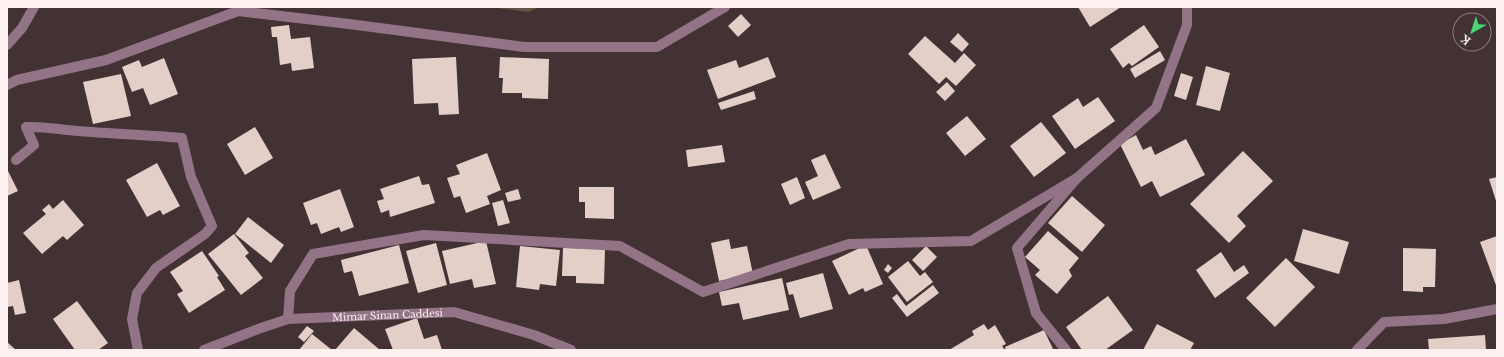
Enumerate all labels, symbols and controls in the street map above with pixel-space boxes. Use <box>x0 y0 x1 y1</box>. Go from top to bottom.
north arrow <box>1452 12 1492 52</box>
text: K <box>1457 31 1474 48</box>
street label: Mimar Sinan Caddesi <box>332 306 444 324</box>

